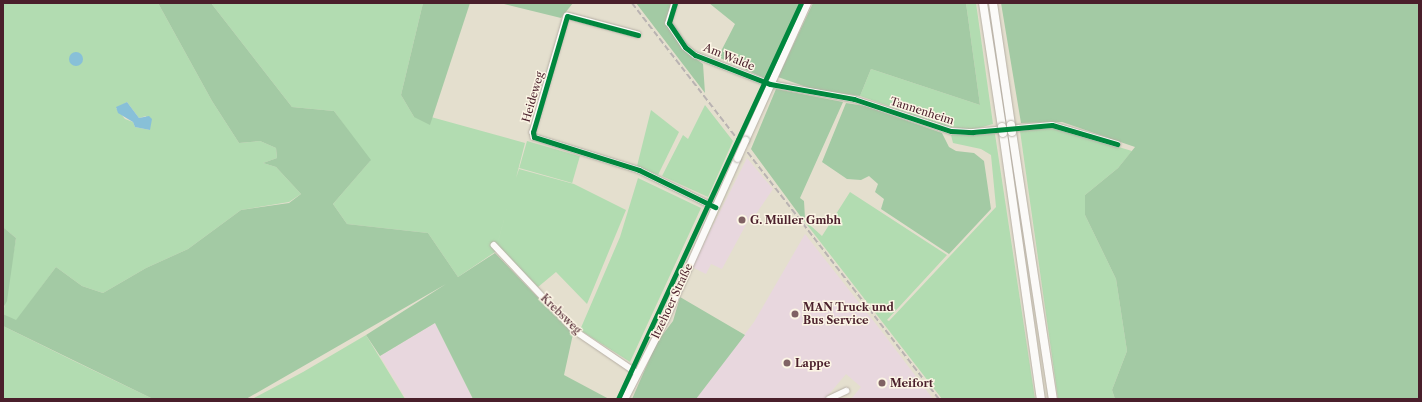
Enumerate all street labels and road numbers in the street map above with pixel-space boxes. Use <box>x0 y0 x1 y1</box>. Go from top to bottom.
street label: Am Walde <box>701 41 757 73</box>
street label: Heideweg <box>519 70 547 124</box>
street label: Tannenheim <box>888 94 956 128</box>
street label: Itzehoer Straße <box>649 261 695 341</box>
street label: Krebsweg <box>538 291 584 337</box>

